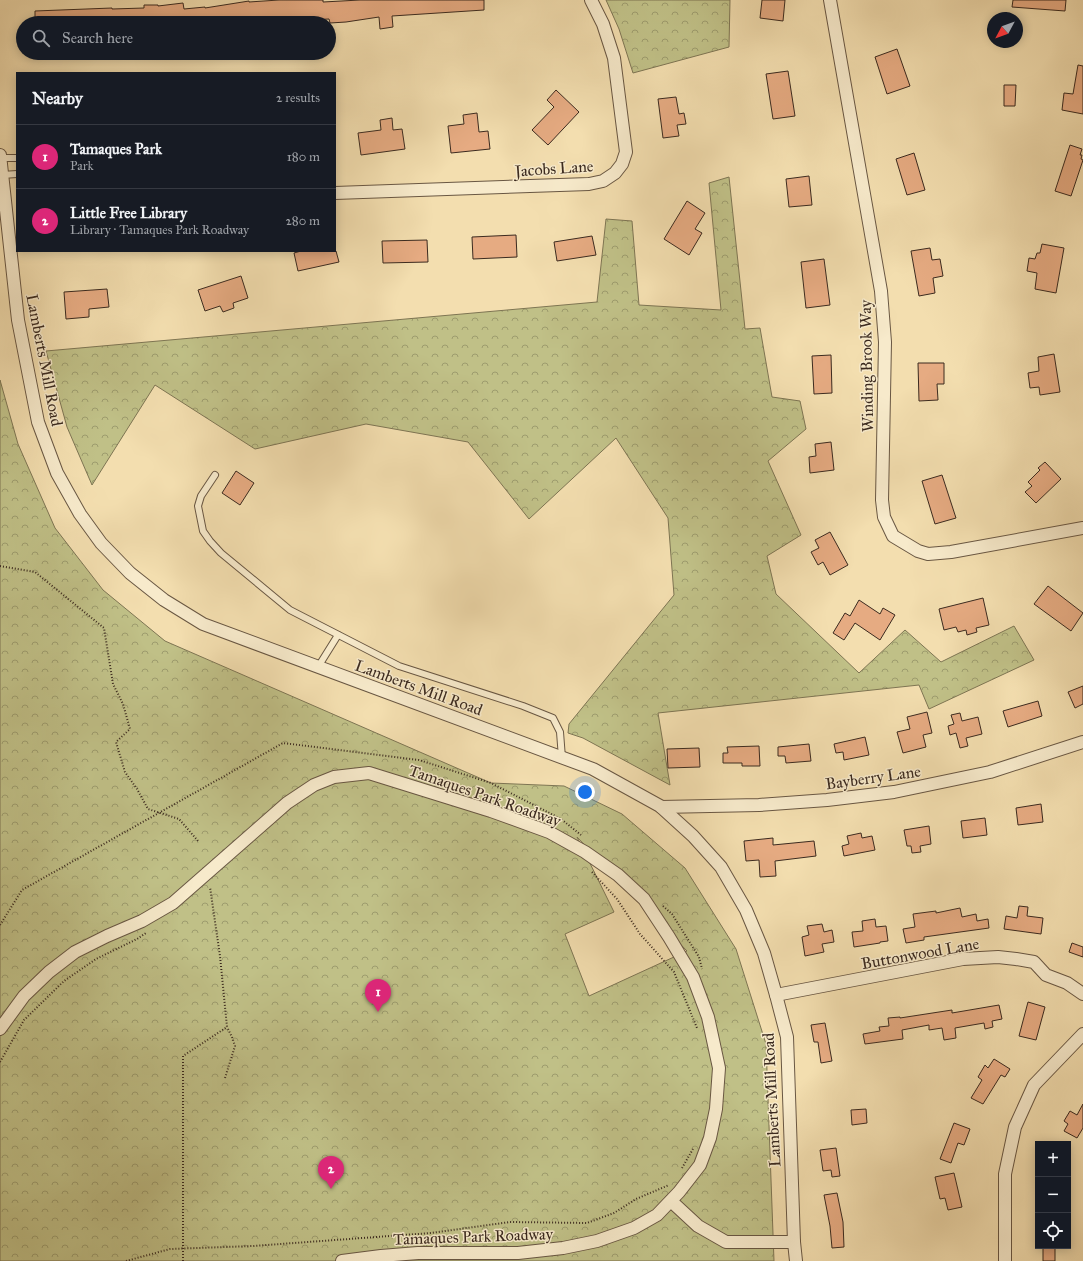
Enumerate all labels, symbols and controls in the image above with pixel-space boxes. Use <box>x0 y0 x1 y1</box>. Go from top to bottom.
north arrow <box>987 12 1023 48</box>
search box <box>16 16 336 60</box>
icon: search <box>30 27 52 49</box>
text: Search here <box>62 29 133 47</box>
text: Nearby <box>32 88 83 109</box>
text: 2 results <box>276 90 320 106</box>
text: Tamaques Park <box>70 140 162 158</box>
text: 1 <box>42 149 48 165</box>
text: 180 m <box>287 149 320 165</box>
street label: Jacobs Lane <box>512 156 594 182</box>
text: Park <box>70 158 94 174</box>
text: Little Free Library <box>70 204 187 222</box>
text: 2 <box>42 213 48 229</box>
text: 280 m <box>285 213 320 229</box>
text: Library · Tamaques Park Roadway <box>70 222 249 238</box>
street label: Lamberts Mill Road <box>22 292 67 428</box>
street label: Winding Brook Way <box>856 299 878 432</box>
street label: Lamberts Mill Road <box>352 656 485 719</box>
street label: Tamaques Park Roadway <box>406 760 564 832</box>
street label: Bayberry Lane <box>824 761 922 794</box>
your location <box>575 782 595 802</box>
street label: Buttonwood Lane <box>860 934 981 973</box>
pin: 1 <box>365 979 391 1012</box>
street label: Lamberts Mill Road <box>758 1032 785 1168</box>
map controls <box>1035 1141 1071 1249</box>
button: + <box>1035 1141 1071 1177</box>
pin: 2 <box>318 1156 344 1189</box>
button: − <box>1035 1177 1071 1213</box>
button: locate <box>1035 1213 1071 1249</box>
street label: Tamaques Park Roadway <box>393 1224 554 1250</box>

